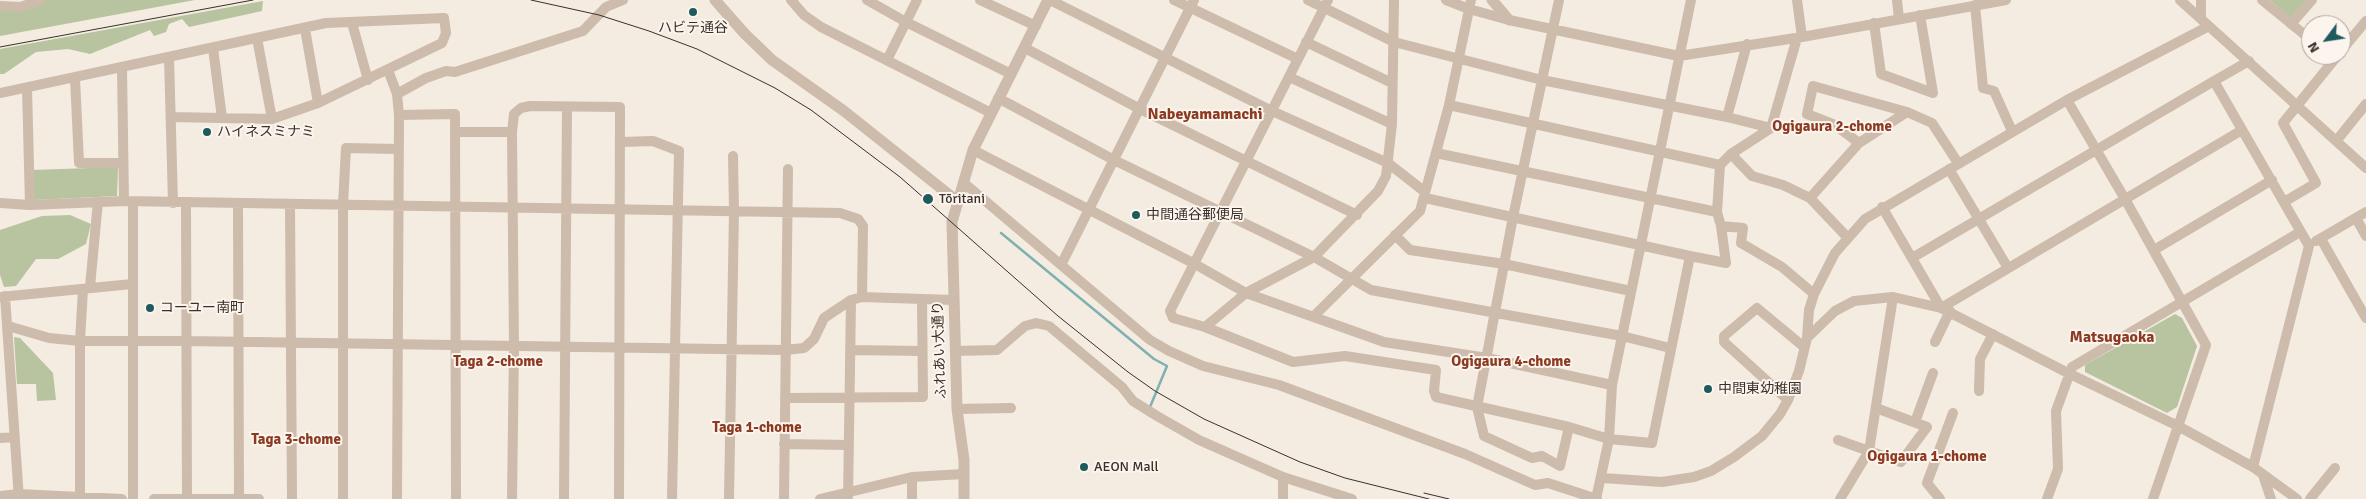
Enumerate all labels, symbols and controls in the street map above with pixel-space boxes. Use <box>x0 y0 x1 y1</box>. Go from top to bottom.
marker: ハビテ通谷 <box>687 6 699 18</box>
north arrow <box>2301 15 2351 65</box>
place label: ハビテ通谷 <box>658 20 728 36</box>
text: N <box>2304 39 2323 56</box>
district label: Nabeyamamachi <box>1148 105 1262 125</box>
district label: Ogigaura 2-chome <box>1772 118 1892 136</box>
place label: ハイネスミナミ <box>217 124 315 140</box>
marker: ハイネスミナミ <box>201 126 213 138</box>
place label: Tōritani <box>939 191 985 207</box>
marker: Tōritani <box>921 192 935 206</box>
place label: 中間通谷郵便局 <box>1146 207 1244 223</box>
marker: 中間通谷郵便局 <box>1130 209 1142 221</box>
place label: コーユー南町 <box>160 300 244 316</box>
street label: ふれあい大通り <box>930 301 950 399</box>
marker: コーユー南町 <box>144 302 156 314</box>
district label: Matsugaoka <box>2070 328 2154 348</box>
district label: Taga 2-chome <box>453 353 543 371</box>
district label: Ogigaura 4-chome <box>1451 353 1571 371</box>
place label: 中間東幼稚園 <box>1718 381 1802 397</box>
marker: 中間東幼稚園 <box>1702 383 1714 395</box>
district label: Taga 1-chome <box>712 419 802 437</box>
district label: Taga 3-chome <box>251 431 341 449</box>
district label: Ogigaura 1-chome <box>1867 448 1987 466</box>
place label: AEON Mall <box>1094 459 1159 475</box>
marker: AEON Mall <box>1078 461 1090 473</box>

